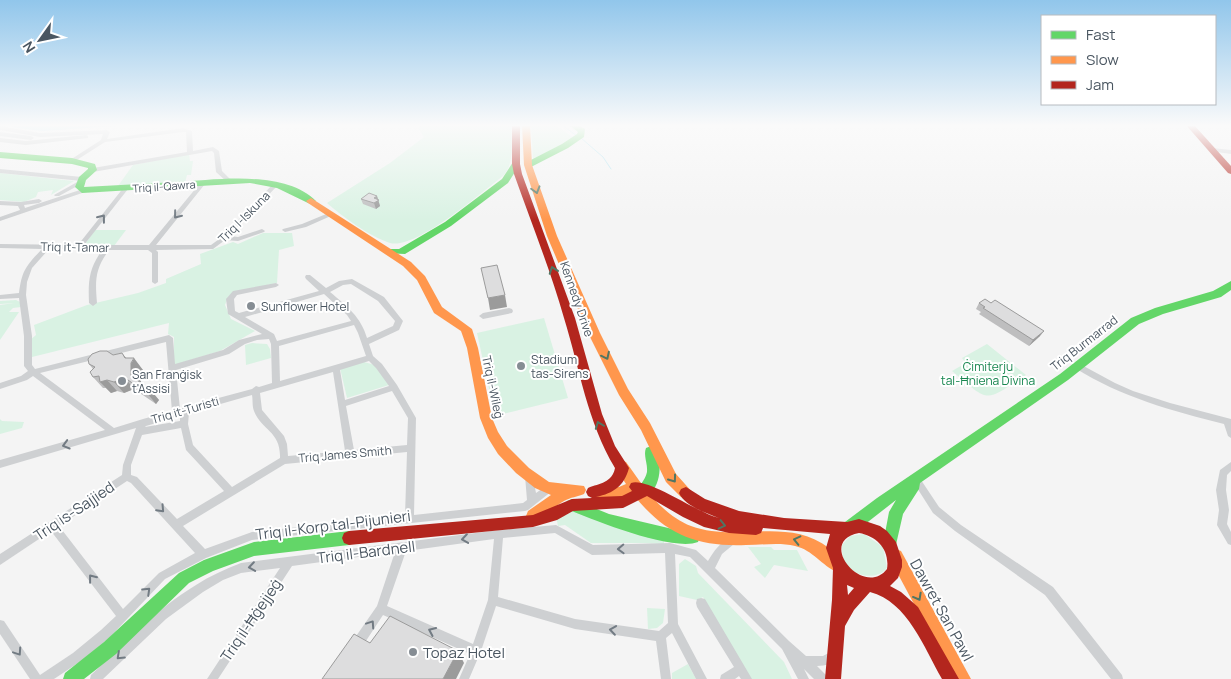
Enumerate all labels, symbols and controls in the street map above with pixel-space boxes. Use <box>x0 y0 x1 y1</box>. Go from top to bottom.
north arrow <box>15 15 65 65</box>
legend <box>1041 15 1216 105</box>
text: Fast <box>1086 24 1115 45</box>
text: N <box>18 38 39 57</box>
text: Slow <box>1086 49 1119 70</box>
text: Jam <box>1086 74 1114 95</box>
street label: Triq il-Qawra <box>132 176 196 196</box>
one-way arrow <box>530 185 541 194</box>
street label: Triq l-Iskuna <box>214 187 274 247</box>
one-way arrow <box>173 210 182 219</box>
one-way arrow <box>97 215 105 224</box>
street label: Triq it-Tamar <box>40 238 110 256</box>
street label: Kennedy Drive <box>556 259 598 339</box>
one-way arrow <box>549 266 559 275</box>
place label: Sunflower Hotel <box>261 298 349 315</box>
marker: Sunflower Hotel <box>245 300 257 312</box>
street label: Triq Burmarrad <box>1047 311 1121 375</box>
place label: Stadium tas-Sirens <box>531 351 588 382</box>
one-way arrow <box>599 351 610 360</box>
street label: Triq il-Wileġ <box>478 354 508 420</box>
park label: Ċimiterju tal-Ħniena Divina <box>941 358 1035 389</box>
marker: Stadium tas-Sirens <box>515 360 527 372</box>
place label: San Franġisk t'Assisi <box>132 366 203 397</box>
marker: San Franġisk t'Assisi <box>116 375 128 387</box>
street label: Triq it-Turisti <box>149 392 221 428</box>
one-way arrow <box>595 421 605 430</box>
one-way arrow <box>62 440 70 450</box>
street label: Triq James Smith <box>298 441 392 467</box>
one-way arrow <box>667 473 676 483</box>
street label: Triq is-Sajjied <box>30 476 118 546</box>
one-way arrow <box>155 503 164 512</box>
street label: Triq il-Korp tal-Pijunieri <box>254 505 412 545</box>
one-way arrow <box>717 519 726 530</box>
one-way arrow <box>461 533 469 543</box>
one-way arrow <box>792 535 801 546</box>
street label: Triq il-Bardnell <box>316 536 416 568</box>
one-way arrow <box>617 544 624 554</box>
street label: Dawret San Pawl <box>905 555 979 665</box>
one-way arrow <box>248 561 256 572</box>
street label: Triq il-Ħġejjeġ <box>216 574 286 666</box>
one-way arrow <box>89 575 97 584</box>
one-way arrow <box>142 588 151 597</box>
one-way arrow <box>912 592 922 601</box>
one-way arrow <box>365 621 374 630</box>
one-way arrow <box>609 625 617 635</box>
one-way arrow <box>428 627 437 638</box>
place label: Topaz Hotel <box>423 642 505 663</box>
one-way arrow <box>12 646 21 656</box>
marker: Topaz Hotel <box>407 646 419 658</box>
one-way arrow <box>116 650 125 659</box>

